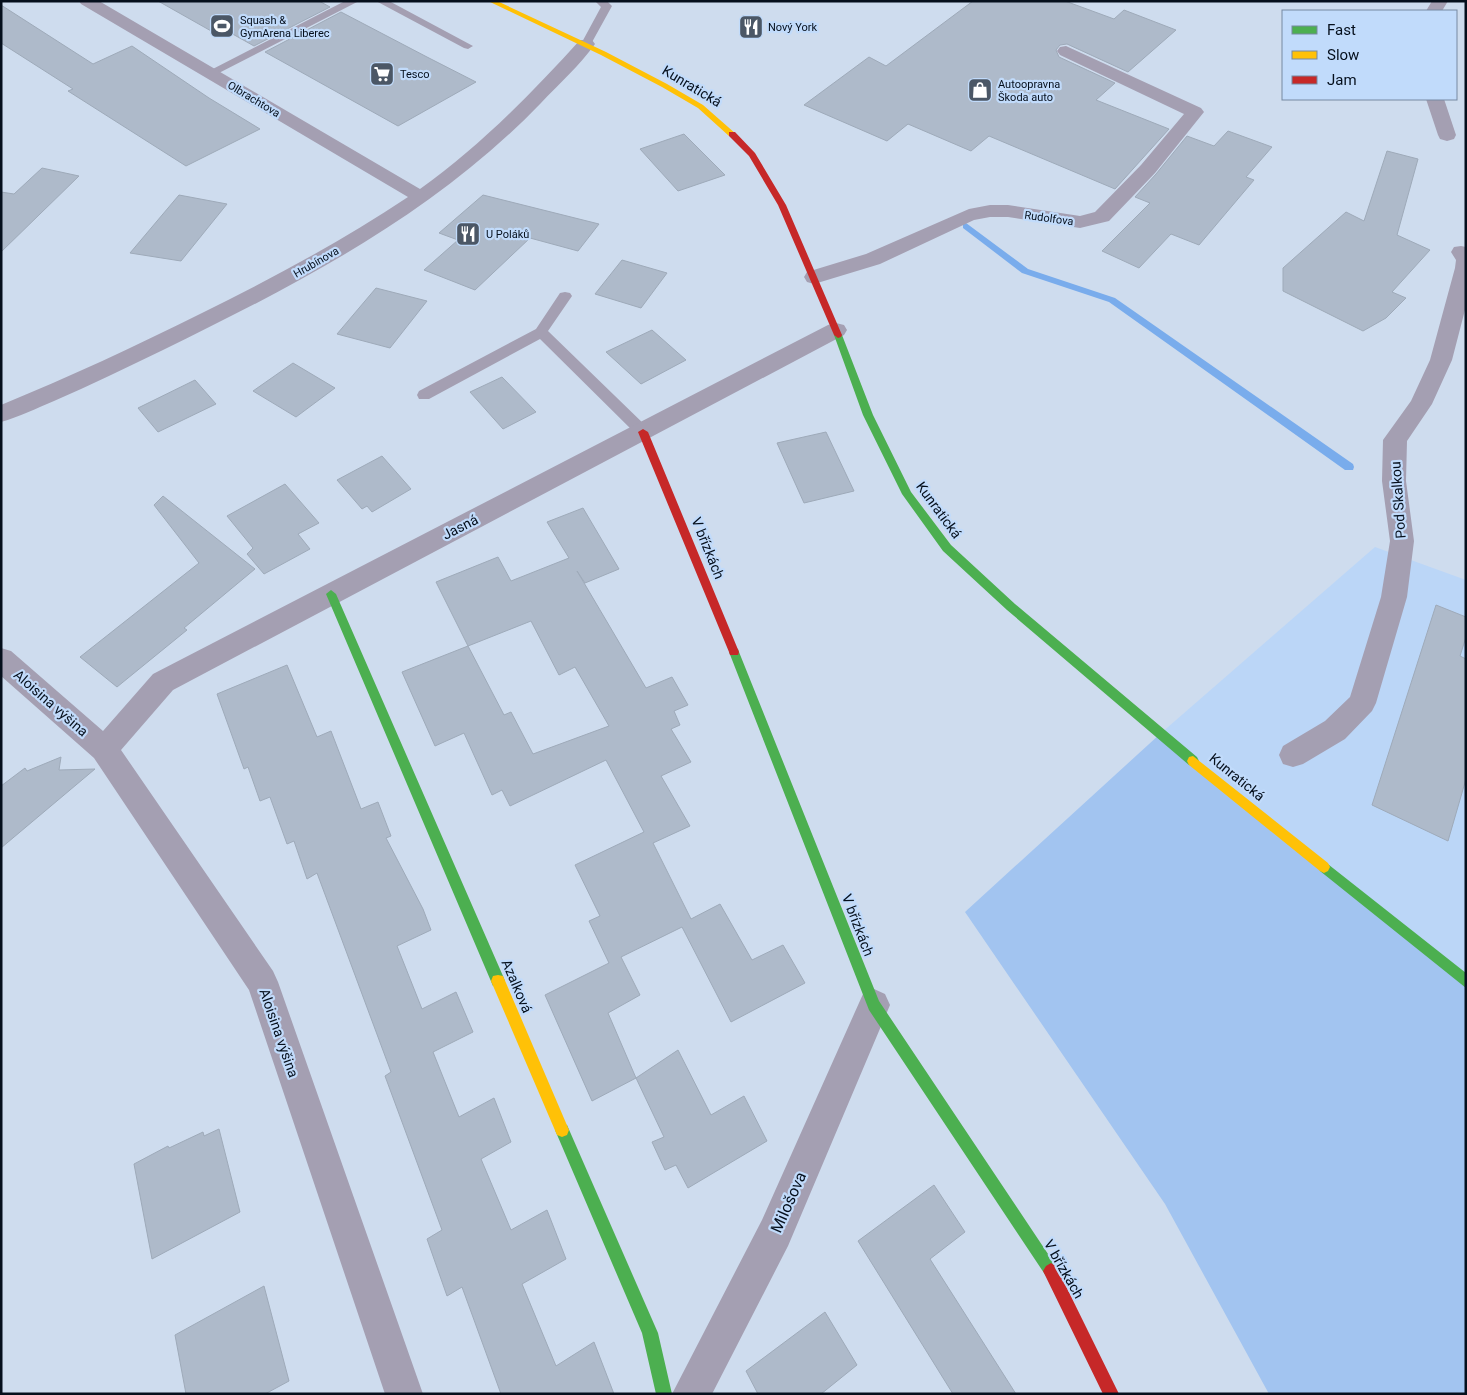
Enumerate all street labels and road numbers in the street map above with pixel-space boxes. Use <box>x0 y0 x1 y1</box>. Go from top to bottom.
street label: Kunratická <box>660 62 724 110</box>
street label: Olbrachtova <box>225 79 282 120</box>
street label: Rudolfova <box>1024 209 1074 228</box>
street label: Hrubínova <box>291 244 341 281</box>
street label: Pod Skalkou <box>1387 461 1409 539</box>
street label: Kunratická <box>913 479 965 541</box>
street label: Jasná <box>439 511 481 543</box>
street label: V břízkách <box>688 515 728 581</box>
street label: Aloisina výšina <box>11 667 91 739</box>
street label: Kunratická <box>1206 750 1268 804</box>
street label: V břízkách <box>839 892 877 958</box>
street label: Azalková <box>499 957 535 1015</box>
street label: Aloisina výšina <box>256 987 302 1079</box>
street label: Milošova <box>767 1169 810 1236</box>
street label: V břízkách <box>1041 1237 1087 1301</box>

